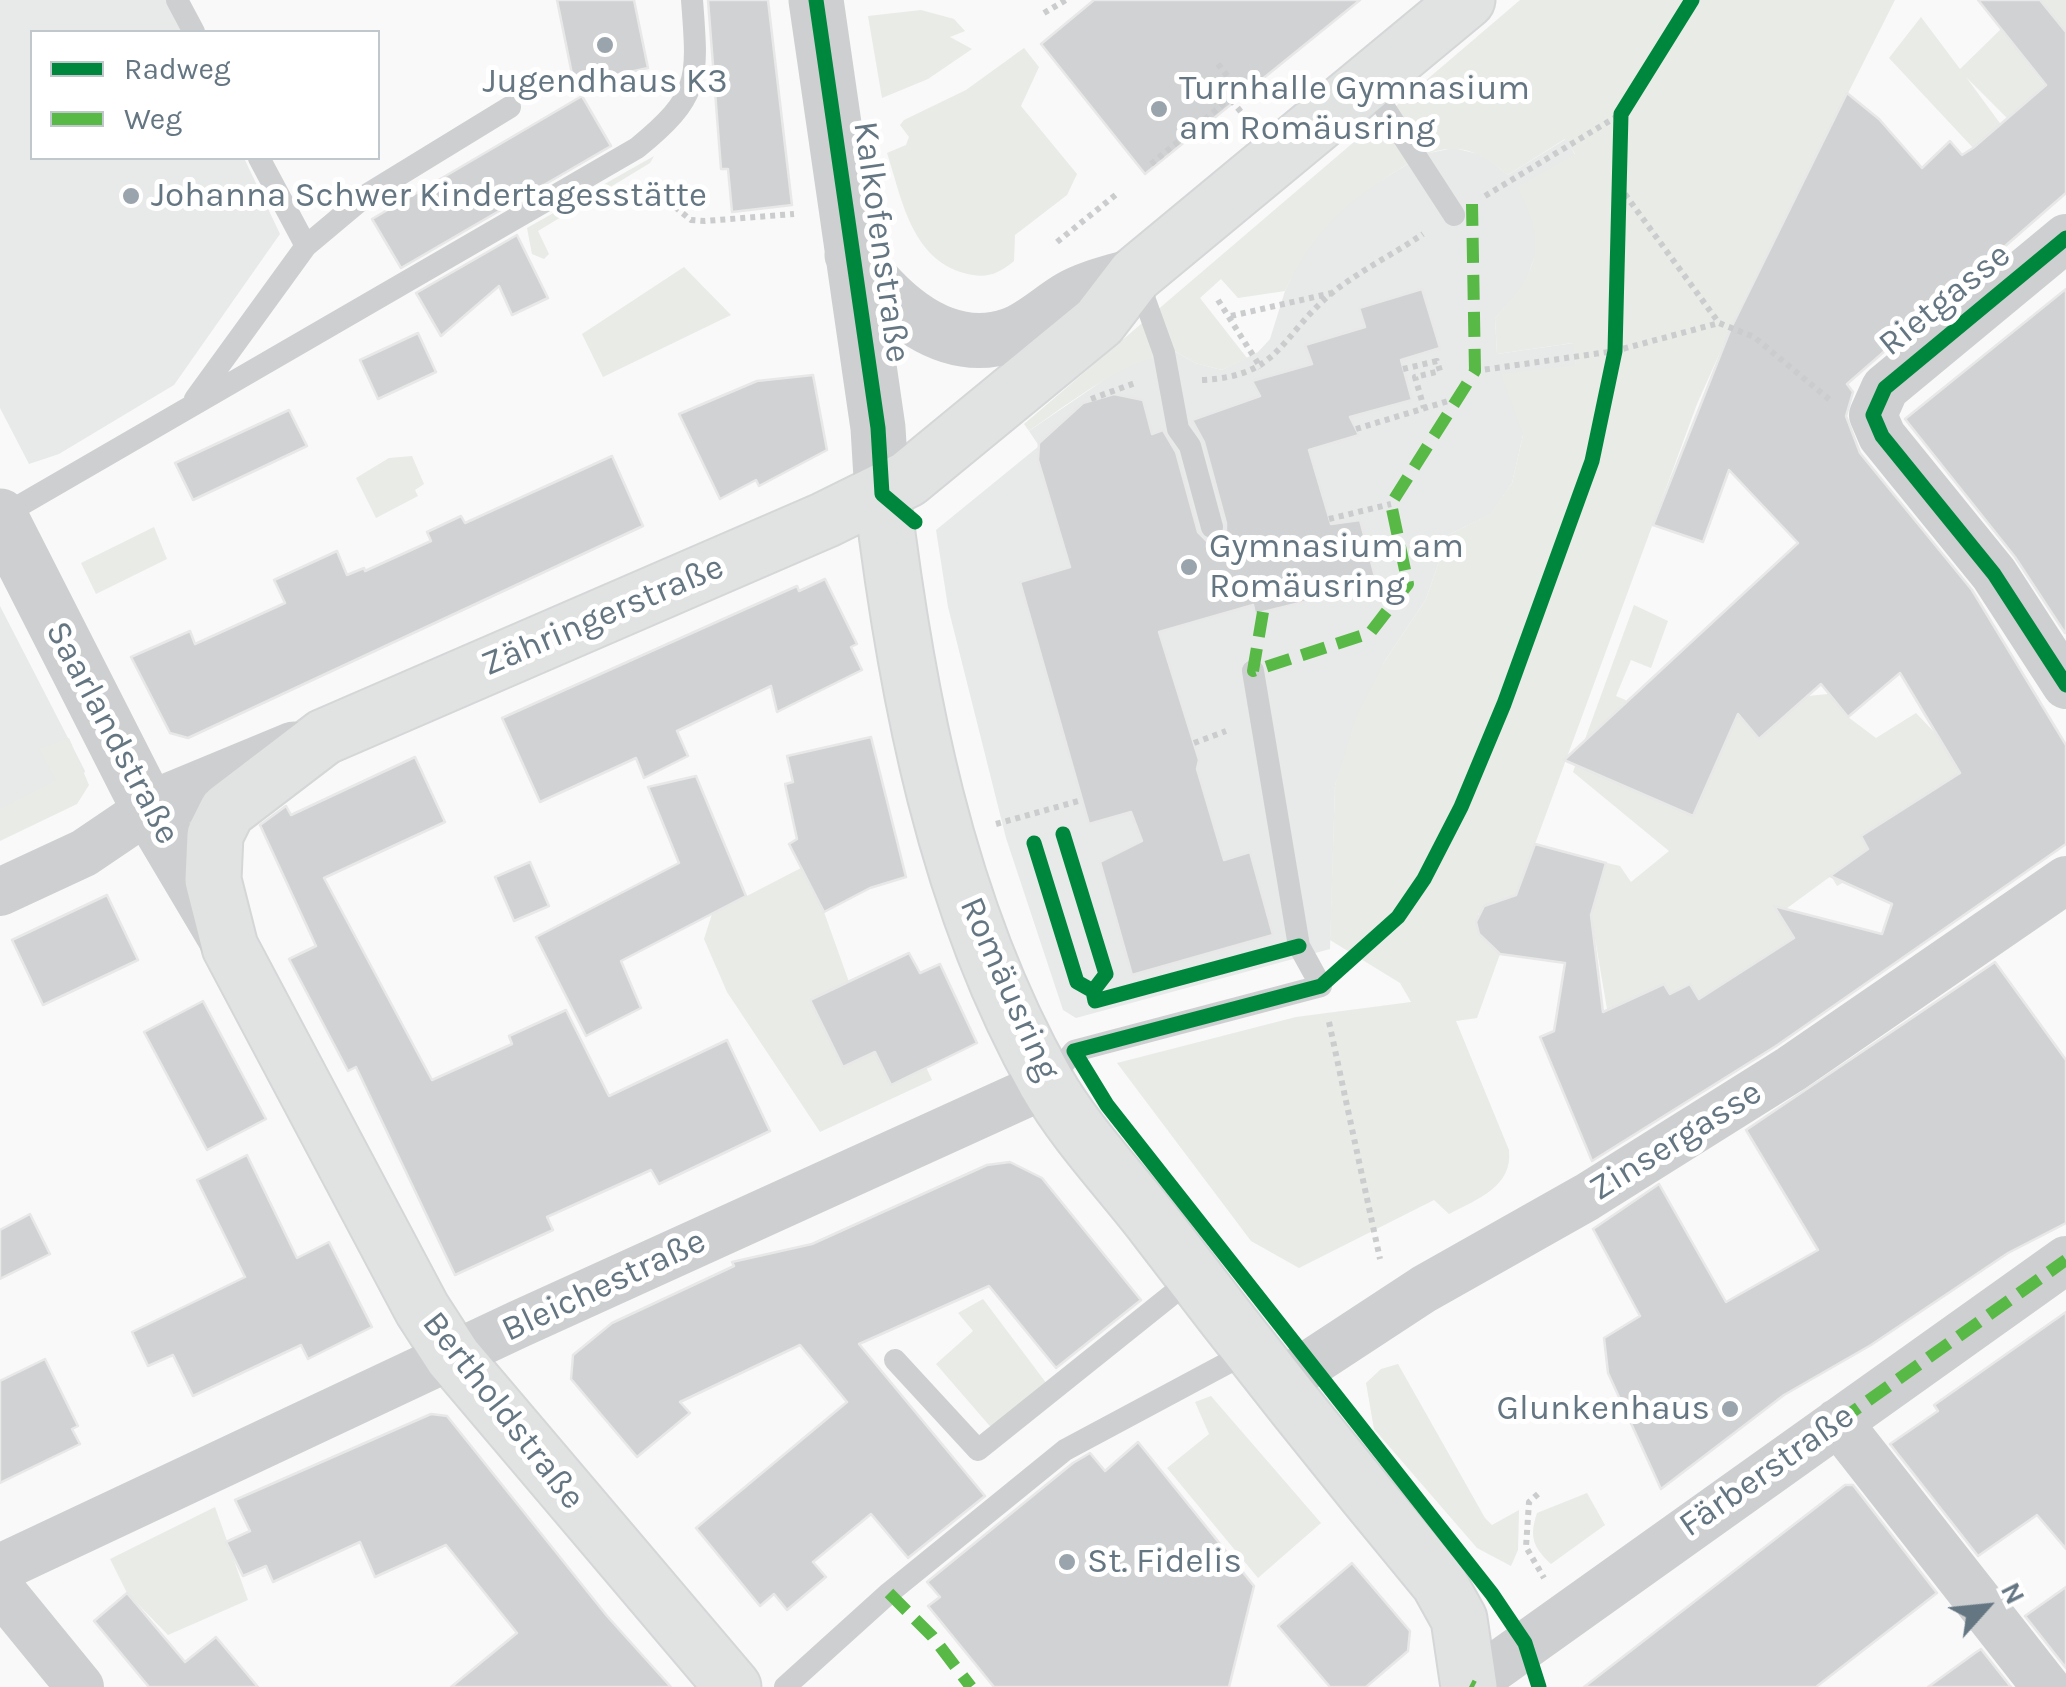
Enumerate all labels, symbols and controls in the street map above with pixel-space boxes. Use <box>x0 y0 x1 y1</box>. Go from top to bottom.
legend <box>30 30 380 160</box>
marker: Jugendhaus K3 <box>594 34 616 56</box>
text: Radweg <box>124 51 231 87</box>
place label: Jugendhaus K3 <box>482 61 728 103</box>
place label: Turnhalle Gymnasium am Romäusring <box>1179 68 1530 150</box>
marker: Turnhalle Gymnasium am Romäusring <box>1148 98 1170 120</box>
text: Weg <box>124 101 182 137</box>
street label: Kalkofenstraße <box>843 119 919 365</box>
place label: Johanna Schwer Kindertagesstätte <box>151 175 707 217</box>
marker: Johanna Schwer Kindertagesstätte <box>120 185 142 207</box>
street label: Rietgasse <box>1871 234 2019 366</box>
place label: Gymnasium am Romäusring <box>1209 526 1464 608</box>
street label: Zähringerstraße <box>476 546 730 686</box>
marker: Gymnasium am Romäusring <box>1178 556 1200 578</box>
street label: Saarlandstraße <box>36 614 188 852</box>
street label: Romäusring <box>950 891 1068 1087</box>
street label: Zinsergasse <box>1582 1072 1770 1210</box>
street label: Bleichestraße <box>495 1220 713 1352</box>
street label: Bertholdstraße <box>413 1304 593 1518</box>
place label: Glunkenhaus <box>1497 1388 1710 1430</box>
street label: Färberstraße <box>1672 1395 1862 1547</box>
marker: Glunkenhaus <box>1719 1398 1741 1420</box>
place label: St. Fidelis <box>1087 1541 1242 1583</box>
marker: St. Fidelis <box>1056 1551 1078 1573</box>
north arrow <box>1936 1557 2036 1657</box>
text: N <box>1994 1577 2032 1610</box>

